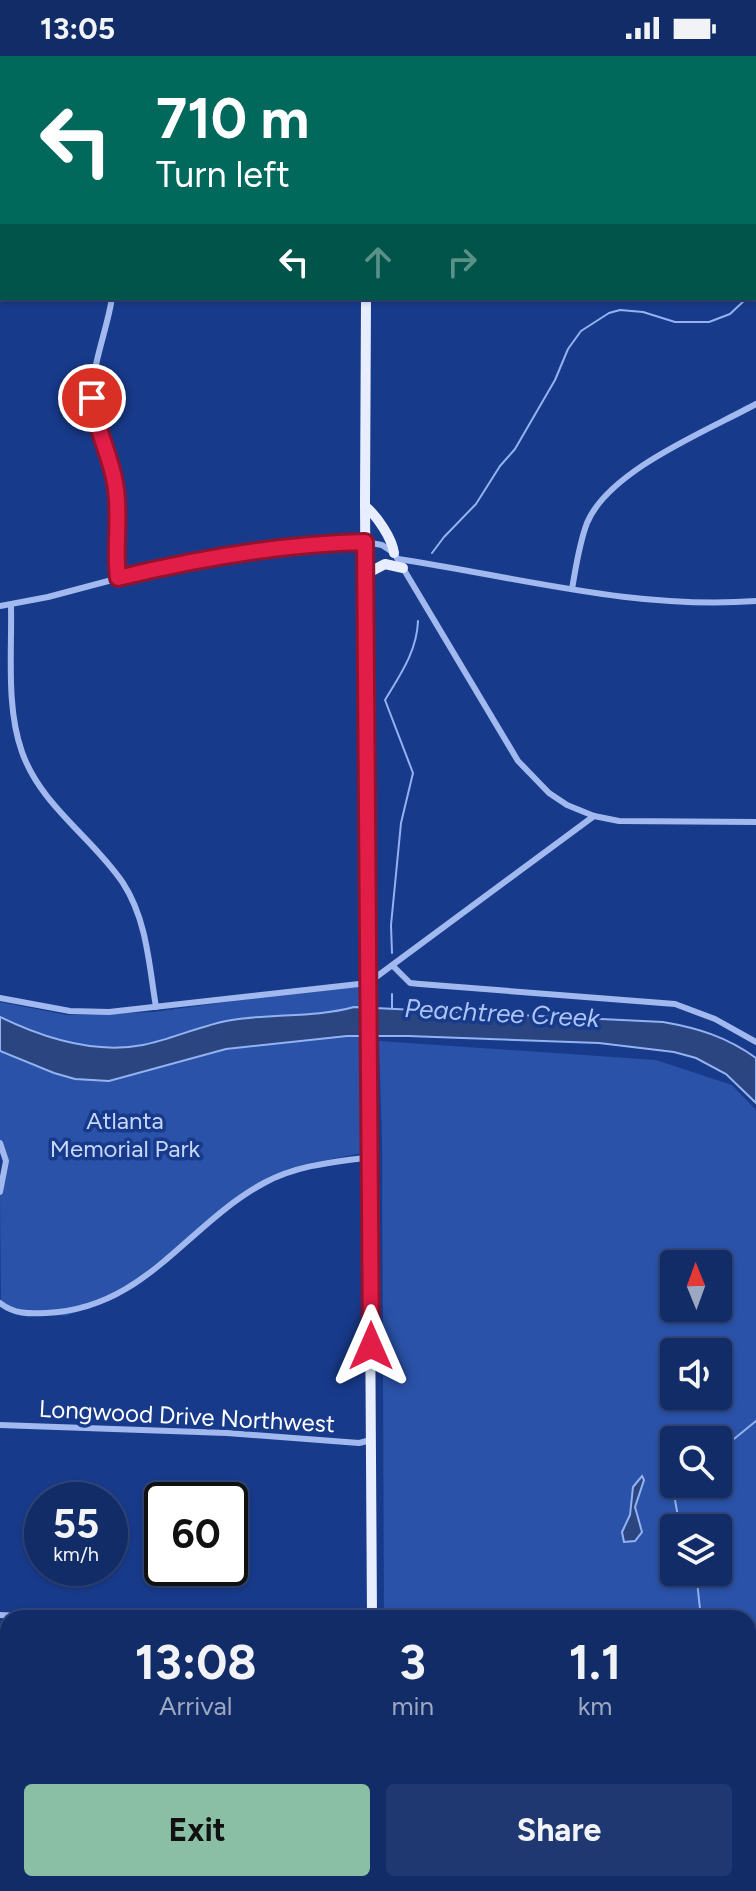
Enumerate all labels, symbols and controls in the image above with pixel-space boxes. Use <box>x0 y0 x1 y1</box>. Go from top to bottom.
text: 13:05 <box>40 10 115 47</box>
text: 710 m <box>156 85 309 152</box>
icon: left <box>24 88 128 192</box>
text: Turn left <box>156 153 290 196</box>
icon: left <box>272 240 316 284</box>
icon: ahead <box>356 240 400 284</box>
icon: right <box>440 240 484 284</box>
pin <box>58 364 126 432</box>
icon: arrive <box>70 376 114 420</box>
water label: Peachtree Creek <box>404 992 602 1034</box>
park label: Atlanta Memorial Park <box>50 1106 201 1163</box>
north arrow <box>660 1250 732 1322</box>
map controls <box>660 1250 732 1586</box>
position arrow <box>329 1304 413 1388</box>
button: sound <box>660 1338 732 1410</box>
street label: Longwood Drive Northwest <box>38 1394 336 1438</box>
button: search <box>660 1426 732 1498</box>
speed limit sign: 60 <box>144 1482 248 1586</box>
text: 55 <box>53 1500 99 1548</box>
button: layers <box>660 1514 732 1586</box>
text: km/h <box>53 1542 99 1566</box>
text: 13:08 <box>135 1633 257 1691</box>
text: 3 <box>399 1633 426 1691</box>
text: 1.1 <box>569 1633 621 1691</box>
text: Arrival <box>159 1690 232 1722</box>
text: min <box>391 1690 434 1722</box>
text: km <box>578 1690 612 1722</box>
button: Exit <box>24 1784 370 1876</box>
button: Share <box>386 1784 732 1876</box>

